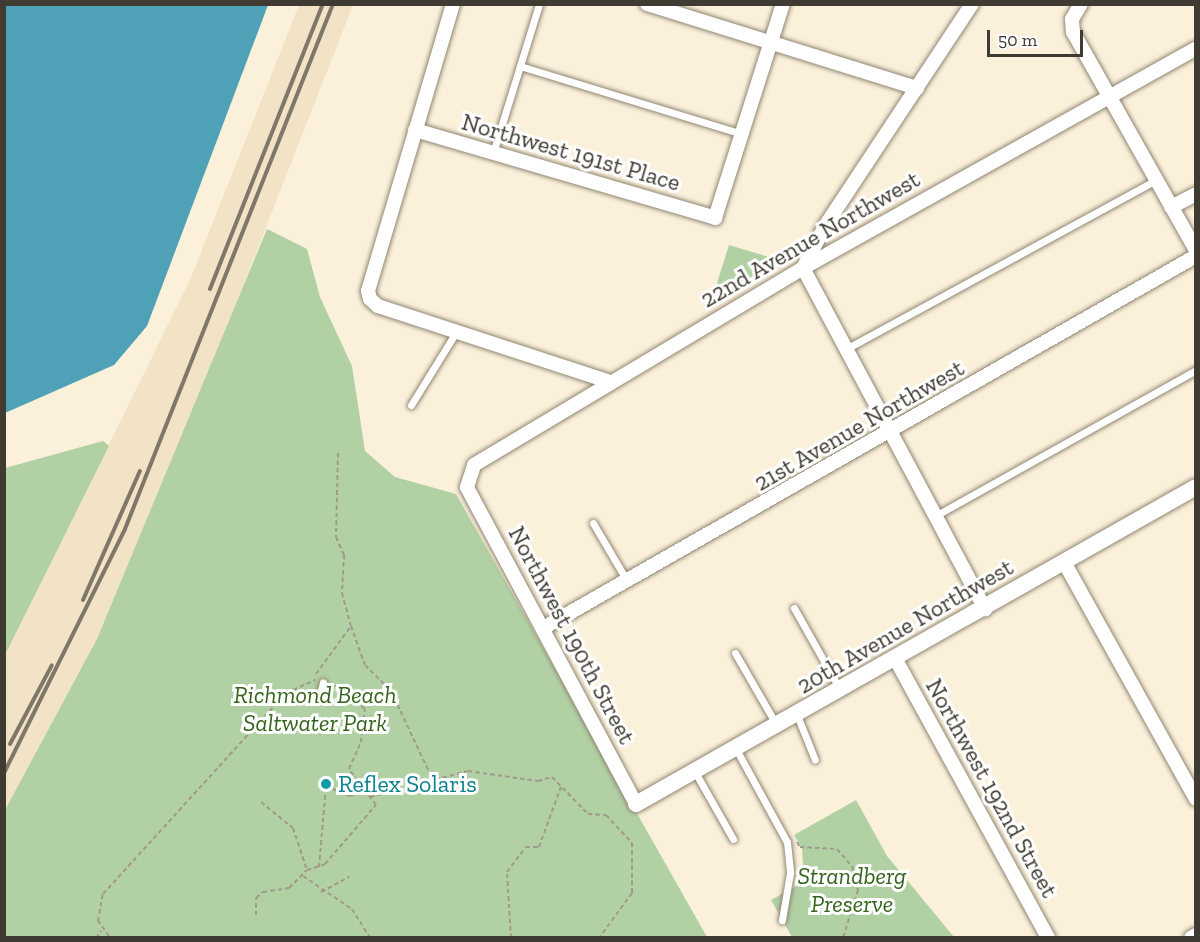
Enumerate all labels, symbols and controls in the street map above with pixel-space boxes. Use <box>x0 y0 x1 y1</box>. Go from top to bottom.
scale bar <box>990 18 1086 56</box>
text: 50 m <box>998 29 1037 51</box>
street label: Northwest 191st Place <box>458 107 684 197</box>
street label: 22nd Avenue Northwest <box>695 164 925 314</box>
street label: 21st Avenue Northwest <box>749 353 969 497</box>
street label: Northwest 190th Street <box>502 521 642 749</box>
street label: 20th Avenue Northwest <box>791 552 1019 700</box>
street label: Northwest 192nd Street <box>920 674 1064 902</box>
park label: Richmond Beach Saltwater Park <box>233 681 397 737</box>
place label: Reflex Solaris <box>338 770 477 798</box>
marker: Reflex Solaris <box>319 777 333 791</box>
park label: Strandberg Preserve <box>798 862 906 918</box>

